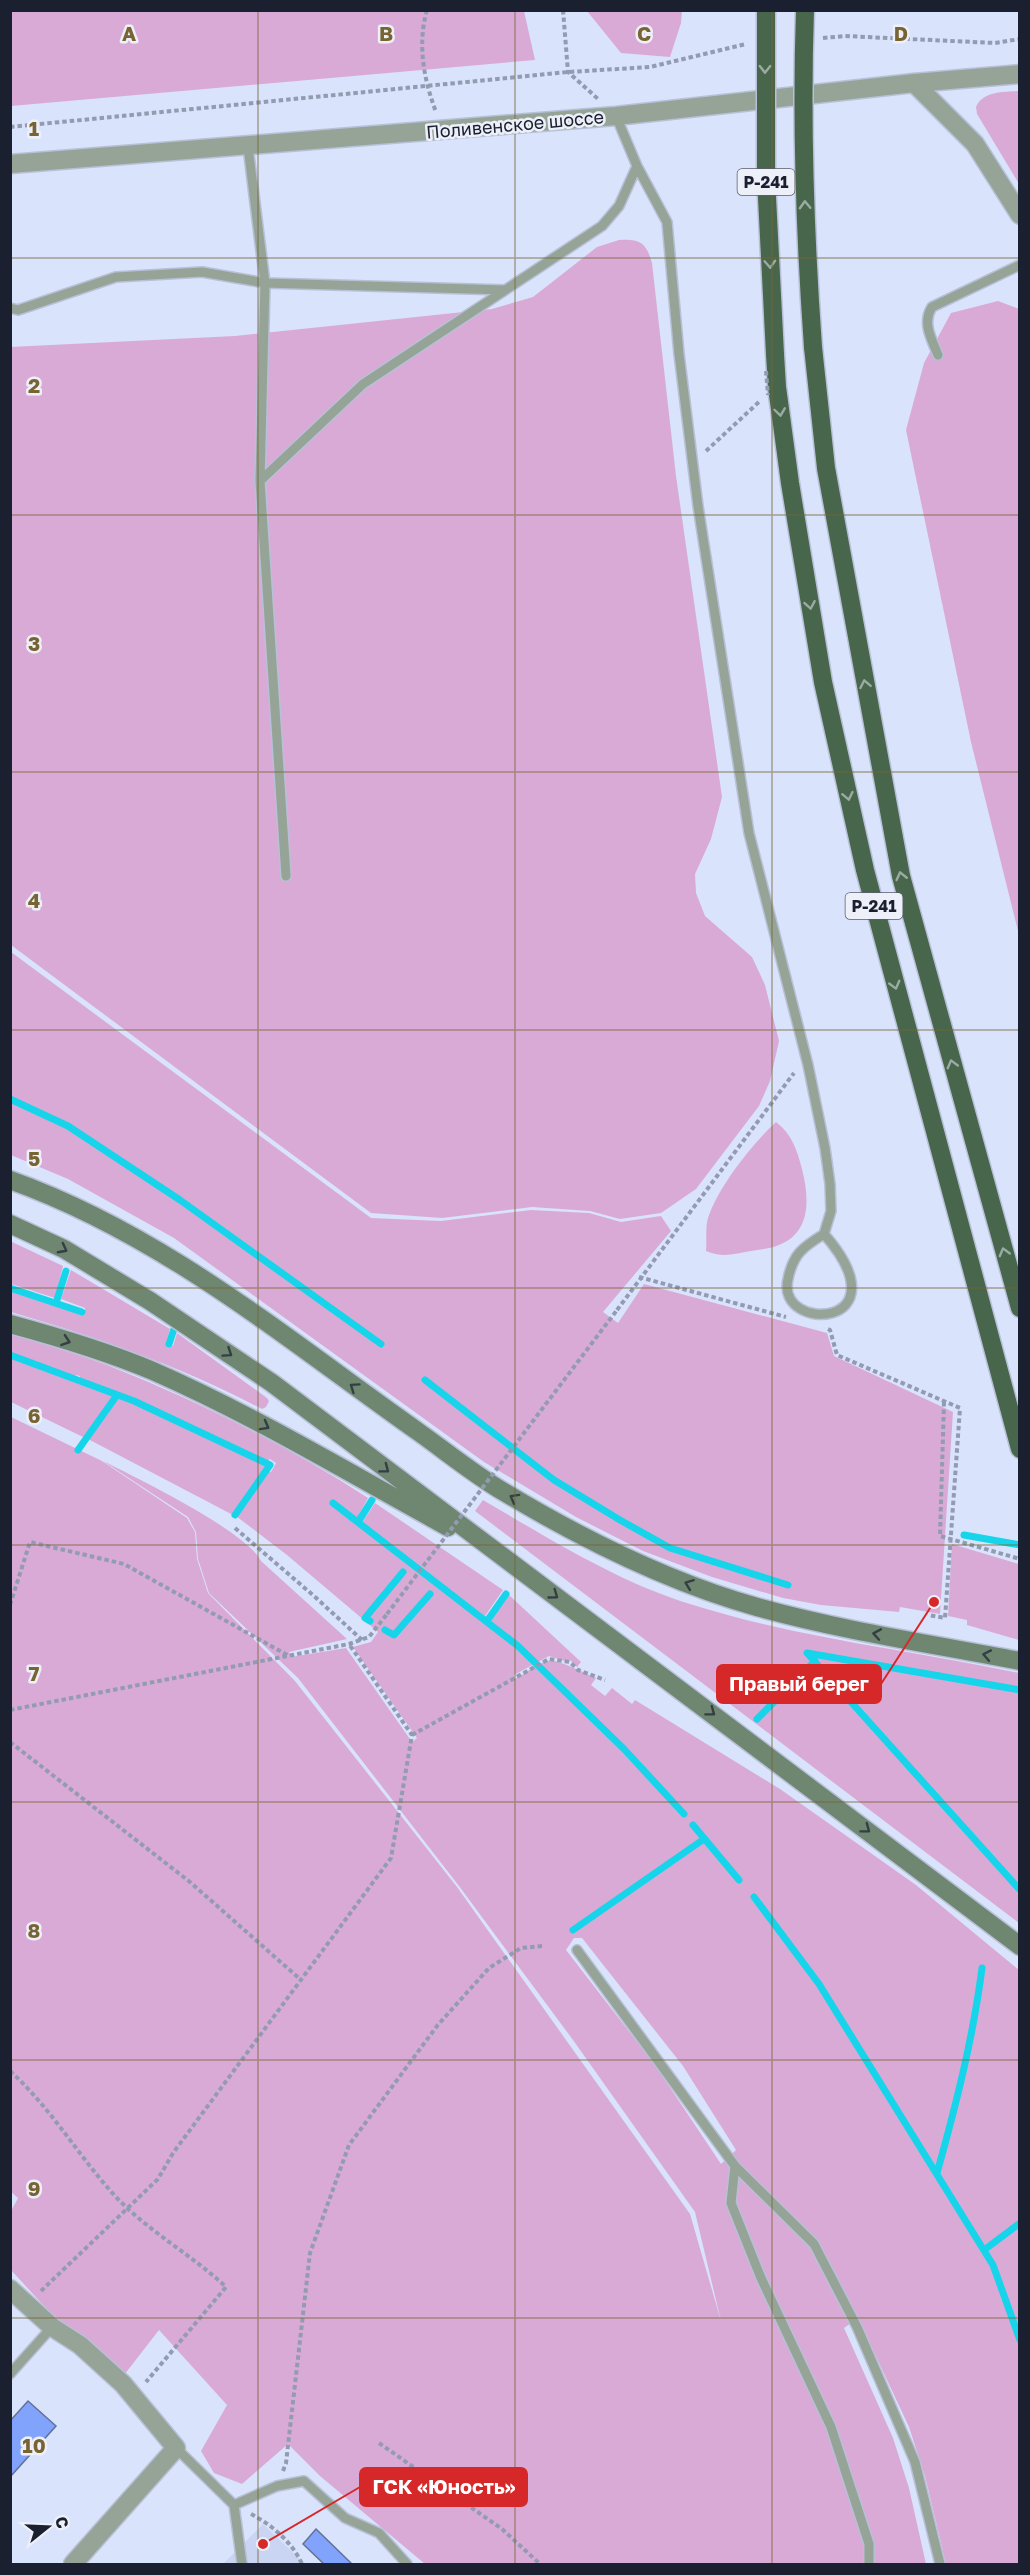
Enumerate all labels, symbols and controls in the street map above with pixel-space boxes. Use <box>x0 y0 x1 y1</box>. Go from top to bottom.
text: A <box>122 21 136 45</box>
text: B <box>379 21 393 45</box>
text: C <box>637 21 651 45</box>
text: D <box>894 21 908 45</box>
one-way arrow <box>759 64 772 73</box>
street label: Поливенское шоссе <box>425 105 605 143</box>
text: 1 <box>29 116 39 140</box>
road number: Р-241 <box>738 169 795 195</box>
one-way arrow <box>798 200 811 209</box>
one-way arrow <box>763 259 776 268</box>
text: 2 <box>28 373 40 397</box>
one-way arrow <box>774 407 786 417</box>
one-way arrow <box>804 600 816 609</box>
text: 3 <box>28 631 40 655</box>
one-way arrow <box>859 679 872 689</box>
one-way arrow <box>841 791 854 801</box>
one-way arrow <box>896 871 909 881</box>
text: 4 <box>28 888 40 912</box>
road number: Р-241 <box>846 893 902 919</box>
one-way arrow <box>888 980 901 990</box>
one-way arrow <box>947 1059 960 1069</box>
text: 5 <box>28 1146 40 1170</box>
one-way arrow <box>57 1242 68 1253</box>
one-way arrow <box>999 1247 1011 1258</box>
one-way arrow <box>61 1333 71 1346</box>
one-way arrow <box>222 1346 233 1357</box>
one-way arrow <box>350 1383 361 1394</box>
text: 6 <box>28 1403 40 1427</box>
one-way arrow <box>258 1419 269 1430</box>
one-way arrow <box>379 1461 390 1472</box>
one-way arrow <box>510 1494 520 1505</box>
one-way arrow <box>684 1579 694 1592</box>
one-way arrow <box>548 1588 559 1599</box>
one-way arrow <box>872 1628 882 1641</box>
one-way arrow <box>983 1649 993 1662</box>
text: 7 <box>29 1661 40 1685</box>
callout: Правый берег <box>717 1665 881 1703</box>
text: Правый берег <box>729 1671 869 1695</box>
one-way arrow <box>704 1704 715 1715</box>
one-way arrow <box>860 1822 871 1833</box>
text: 8 <box>28 1918 40 1942</box>
text: 9 <box>28 2176 40 2200</box>
text: 10 <box>22 2433 46 2457</box>
callout: ГСК «Юность» <box>360 2468 527 2506</box>
text: ГСК «Юность» <box>372 2474 516 2498</box>
north arrow <box>18 2497 78 2557</box>
text: С <box>51 2514 74 2531</box>

